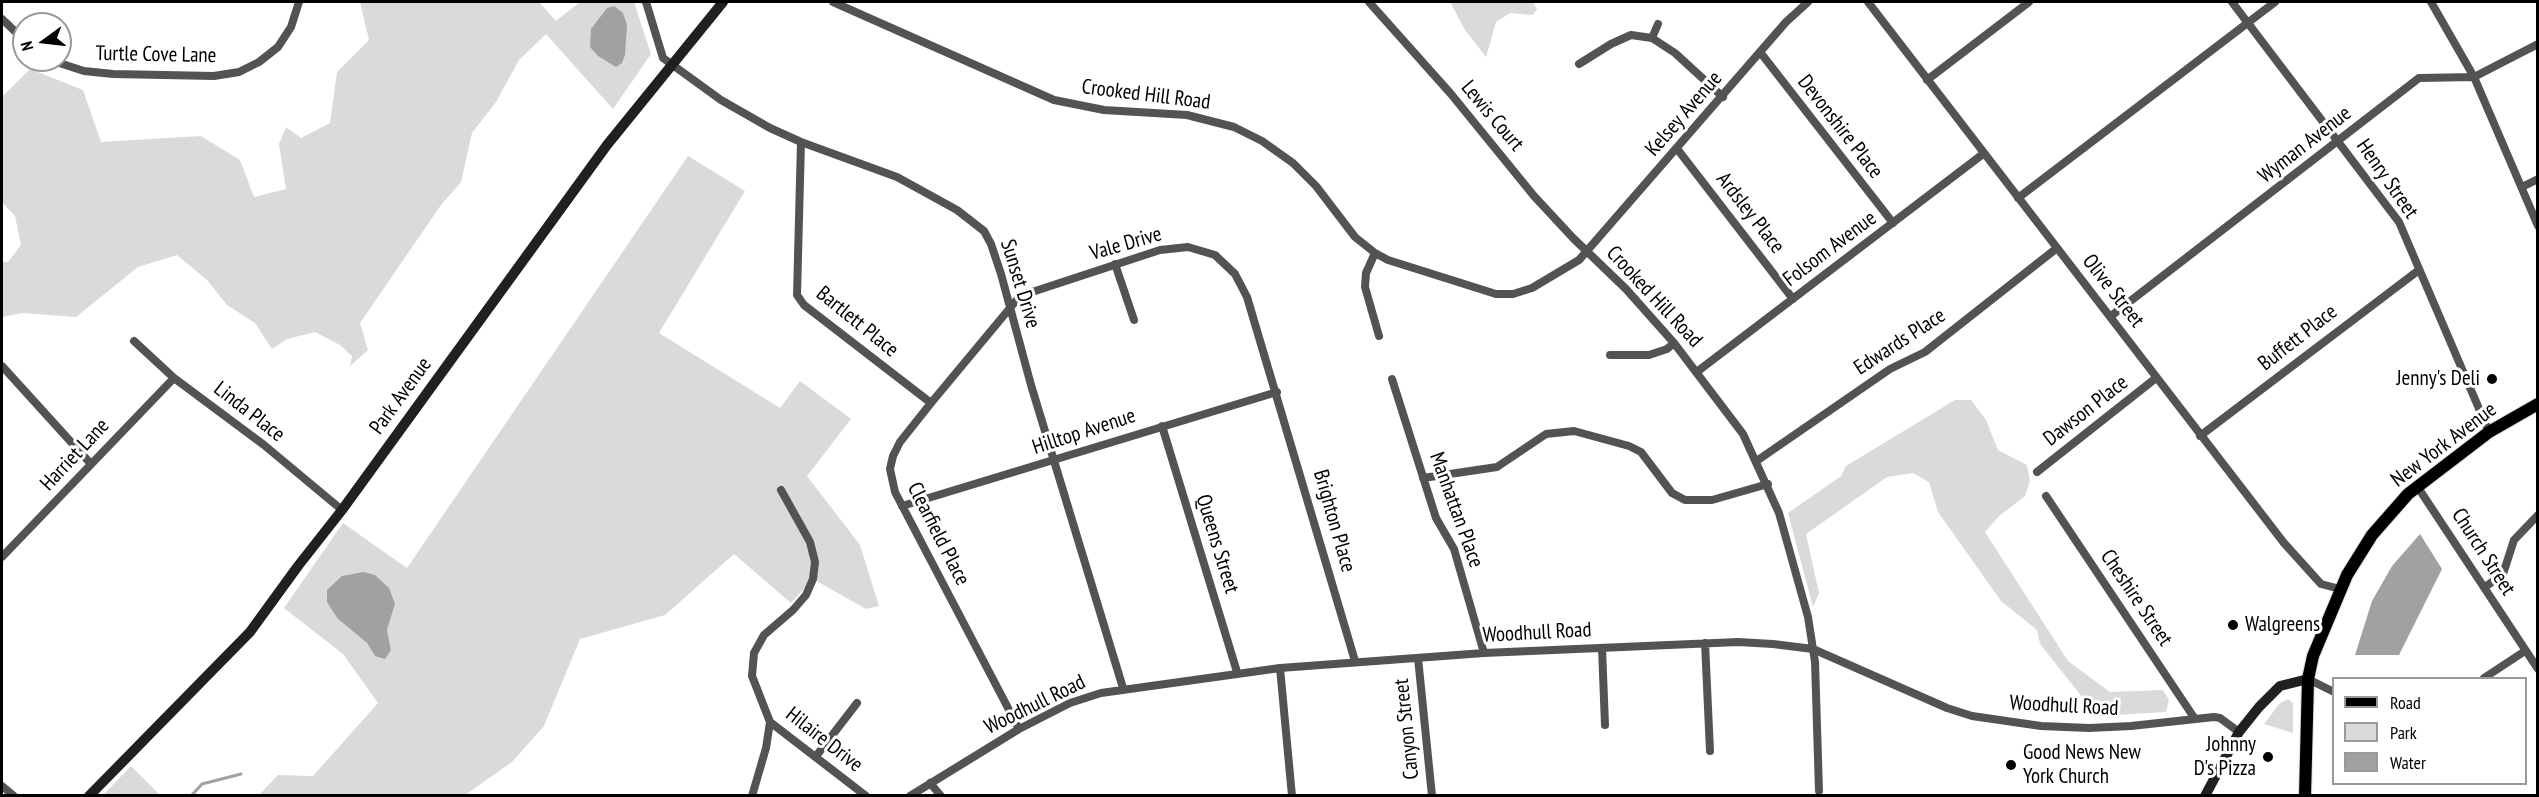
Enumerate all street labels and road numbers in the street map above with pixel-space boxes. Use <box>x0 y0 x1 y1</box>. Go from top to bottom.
street label: Turtle Cove Lane <box>95 41 217 69</box>
street label: Kelsey Avenue <box>1640 66 1728 162</box>
street label: Devonshire Place <box>1792 70 1888 184</box>
street label: Crooked Hill Road <box>1080 75 1212 115</box>
street label: Lewis Court <box>1455 76 1529 156</box>
street label: Wyman Avenue <box>2254 101 2356 189</box>
street label: Henry Street <box>2351 135 2423 223</box>
street label: Ardsley Place <box>1711 167 1789 259</box>
street label: Folsom Avenue <box>1778 206 1882 292</box>
street label: Vale Drive <box>1087 222 1165 266</box>
street label: Sunset Drive <box>995 237 1045 331</box>
street label: Crooked Hill Road <box>1601 241 1707 353</box>
street label: Olive Street <box>2077 249 2149 333</box>
street label: Bartlett Place <box>811 281 903 363</box>
street label: Buffett Place <box>2254 299 2342 377</box>
street label: Edwards Place <box>1850 303 1950 381</box>
street label: Park Avenue <box>365 353 437 439</box>
street label: Dawson Place <box>2039 370 2133 452</box>
street label: Linda Place <box>209 377 289 447</box>
street label: New York Avenue <box>2386 397 2502 493</box>
street label: Hilltop Avenue <box>1029 403 1139 461</box>
street label: Harriet Lane <box>35 414 115 496</box>
street label: Manhattan Place <box>1423 449 1489 571</box>
street label: Brighton Place <box>1307 467 1361 575</box>
street label: Clearfield Place <box>901 478 975 590</box>
street label: Queens Street <box>1190 492 1244 596</box>
street label: Church Street <box>2446 504 2520 600</box>
street label: Cheshire Street <box>2095 545 2177 651</box>
street label: Woodhull Road <box>1482 618 1592 648</box>
street label: Woodhull Road <box>980 670 1090 740</box>
street label: Canyon Street <box>1389 677 1425 781</box>
street label: Woodhull Road <box>2009 691 2119 721</box>
street label: Hilaire Drive <box>781 702 867 778</box>

